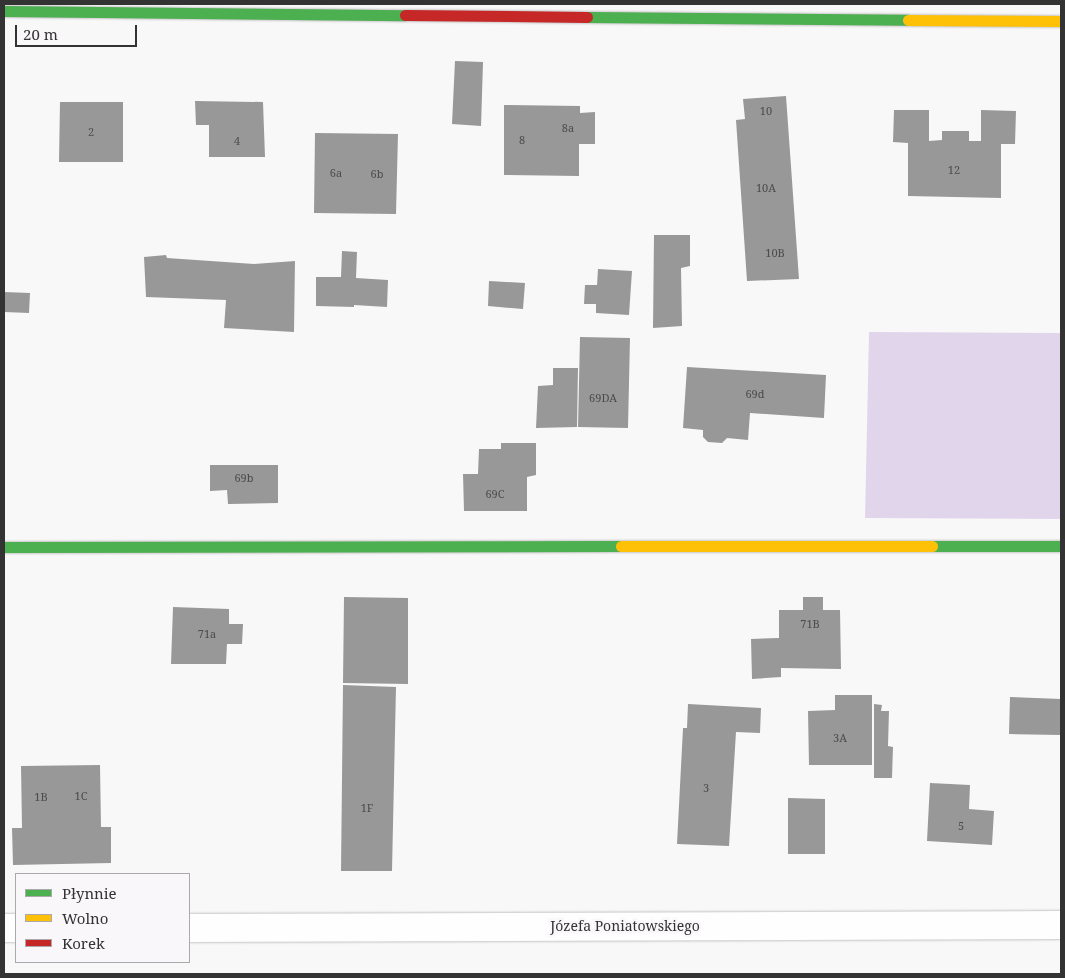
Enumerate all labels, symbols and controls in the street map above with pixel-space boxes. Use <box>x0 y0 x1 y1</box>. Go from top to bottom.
scale bar <box>18 15 140 47</box>
text: 20 m <box>23 24 58 44</box>
house number: 10 <box>760 104 772 118</box>
house number: 8a <box>562 121 574 135</box>
house number: 2 <box>88 125 94 139</box>
house number: 8 <box>519 133 525 147</box>
house number: 4 <box>234 134 240 148</box>
house number: 12 <box>948 163 960 177</box>
house number: 6a <box>330 166 342 180</box>
house number: 6b <box>371 167 383 181</box>
house number: 10A <box>756 181 776 195</box>
house number: 10B <box>765 246 785 260</box>
house number: 69d <box>745 387 765 401</box>
house number: 69DA <box>589 391 617 405</box>
house number: 69b <box>234 471 254 485</box>
house number: 69C <box>485 487 505 501</box>
house number: 71B <box>800 617 820 631</box>
house number: 71a <box>198 627 216 641</box>
house number: 3A <box>833 731 847 745</box>
house number: 3 <box>703 781 709 795</box>
house number: 1C <box>75 789 87 803</box>
house number: 1B <box>34 790 48 804</box>
house number: 1F <box>361 801 373 815</box>
house number: 5 <box>958 819 964 833</box>
legend <box>15 873 190 963</box>
text: Płynnie <box>62 883 117 903</box>
text: Wolno <box>62 908 108 928</box>
street label: Józefa Poniatowskiego <box>550 918 700 934</box>
text: Korek <box>62 933 105 953</box>

